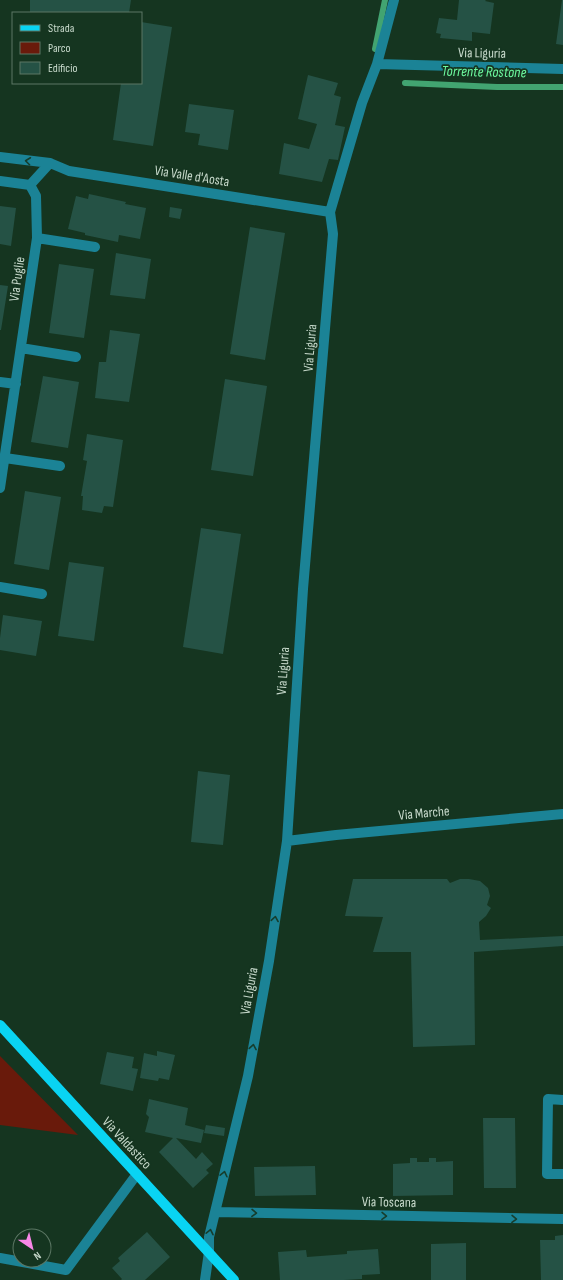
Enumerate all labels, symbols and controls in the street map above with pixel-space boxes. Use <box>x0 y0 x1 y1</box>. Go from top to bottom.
legend <box>12 12 142 84</box>
text: Strada <box>48 21 75 36</box>
text: Parco <box>48 41 71 56</box>
street label: Via Liguria <box>458 44 506 62</box>
text: Edificio <box>48 61 77 76</box>
water label: Torrente Rostone <box>442 62 527 82</box>
one-way arrow <box>25 157 31 166</box>
street label: Via Valle d'Aosta <box>153 162 231 190</box>
street label: Via Puglie <box>5 256 29 302</box>
street label: Via Liguria <box>299 323 321 373</box>
street label: Via Liguria <box>273 647 293 695</box>
street label: Via Marche <box>398 802 450 824</box>
one-way arrow <box>270 916 279 922</box>
street label: Via Liguria <box>236 966 262 1016</box>
one-way arrow <box>248 1044 257 1050</box>
street label: Via Valdastico <box>99 1113 155 1173</box>
one-way arrow <box>220 1171 228 1177</box>
street label: Via Toscana <box>362 1193 416 1211</box>
one-way arrow <box>251 1209 257 1217</box>
one-way arrow <box>381 1212 387 1220</box>
one-way arrow <box>511 1215 517 1223</box>
north arrow <box>12 1228 52 1268</box>
one-way arrow <box>206 1229 214 1235</box>
text: N <box>31 1249 44 1263</box>

